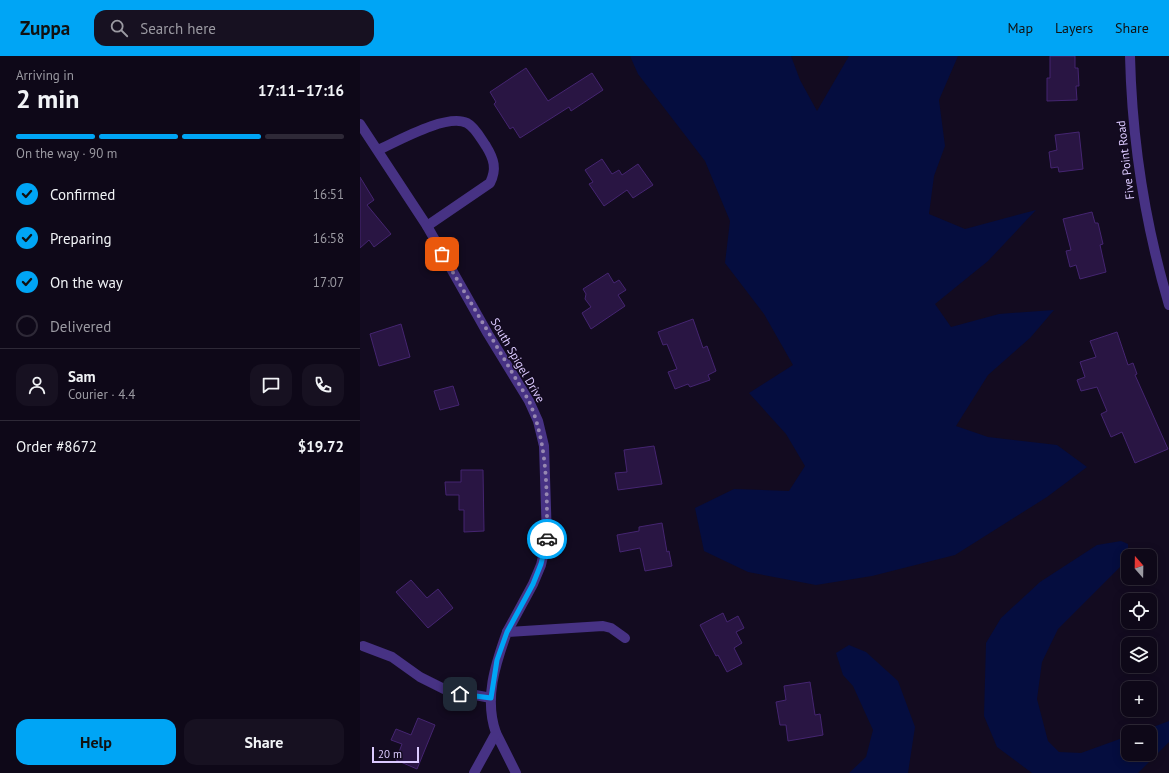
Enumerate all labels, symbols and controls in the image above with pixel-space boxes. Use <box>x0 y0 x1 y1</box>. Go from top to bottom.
search box <box>94 10 374 46</box>
text: Zuppa <box>20 16 70 40</box>
icon: search <box>108 17 130 39</box>
text: Search here <box>140 19 216 38</box>
text: Map <box>1007 19 1033 37</box>
text: Layers <box>1055 19 1093 37</box>
text: Share <box>1115 19 1149 37</box>
text: Arriving in <box>16 67 74 84</box>
text: 17:11–17:16 <box>258 81 344 100</box>
text: 2 min <box>16 82 79 115</box>
street label: Five Point Road <box>1113 120 1137 200</box>
text: On the way · 90 m <box>16 145 117 162</box>
icon: check <box>16 183 38 205</box>
text: Confirmed <box>50 185 115 204</box>
text: 16:51 <box>313 186 344 203</box>
icon: check <box>16 227 38 249</box>
text: Preparing <box>50 229 112 248</box>
text: 16:58 <box>313 230 344 247</box>
pin <box>425 237 459 271</box>
icon: bag <box>431 243 453 265</box>
icon: check <box>16 271 38 293</box>
text: On the way <box>50 273 123 292</box>
text: 17:07 <box>313 274 344 291</box>
street label: South Spigel Drive <box>488 315 548 405</box>
text: Delivered <box>50 317 111 336</box>
button: person <box>16 364 58 406</box>
button: chat <box>250 364 292 406</box>
button: phone <box>302 364 344 406</box>
text: Sam <box>68 367 95 386</box>
text: Courier · 4.4 <box>68 386 135 403</box>
text: Order #8672 <box>16 437 97 456</box>
text: $19.72 <box>298 437 344 456</box>
courier <box>527 519 567 559</box>
icon: car <box>536 528 558 550</box>
north arrow <box>1121 549 1157 585</box>
map controls <box>1121 549 1157 761</box>
button: locate <box>1121 593 1157 629</box>
button: layers <box>1121 637 1157 673</box>
pin <box>443 677 477 711</box>
button: + <box>1121 681 1157 717</box>
icon: home <box>449 683 471 705</box>
button: Help <box>16 719 176 765</box>
button: Share <box>184 719 344 765</box>
button: − <box>1121 725 1157 761</box>
scale bar <box>372 745 419 764</box>
text: 20 m <box>378 747 402 761</box>

